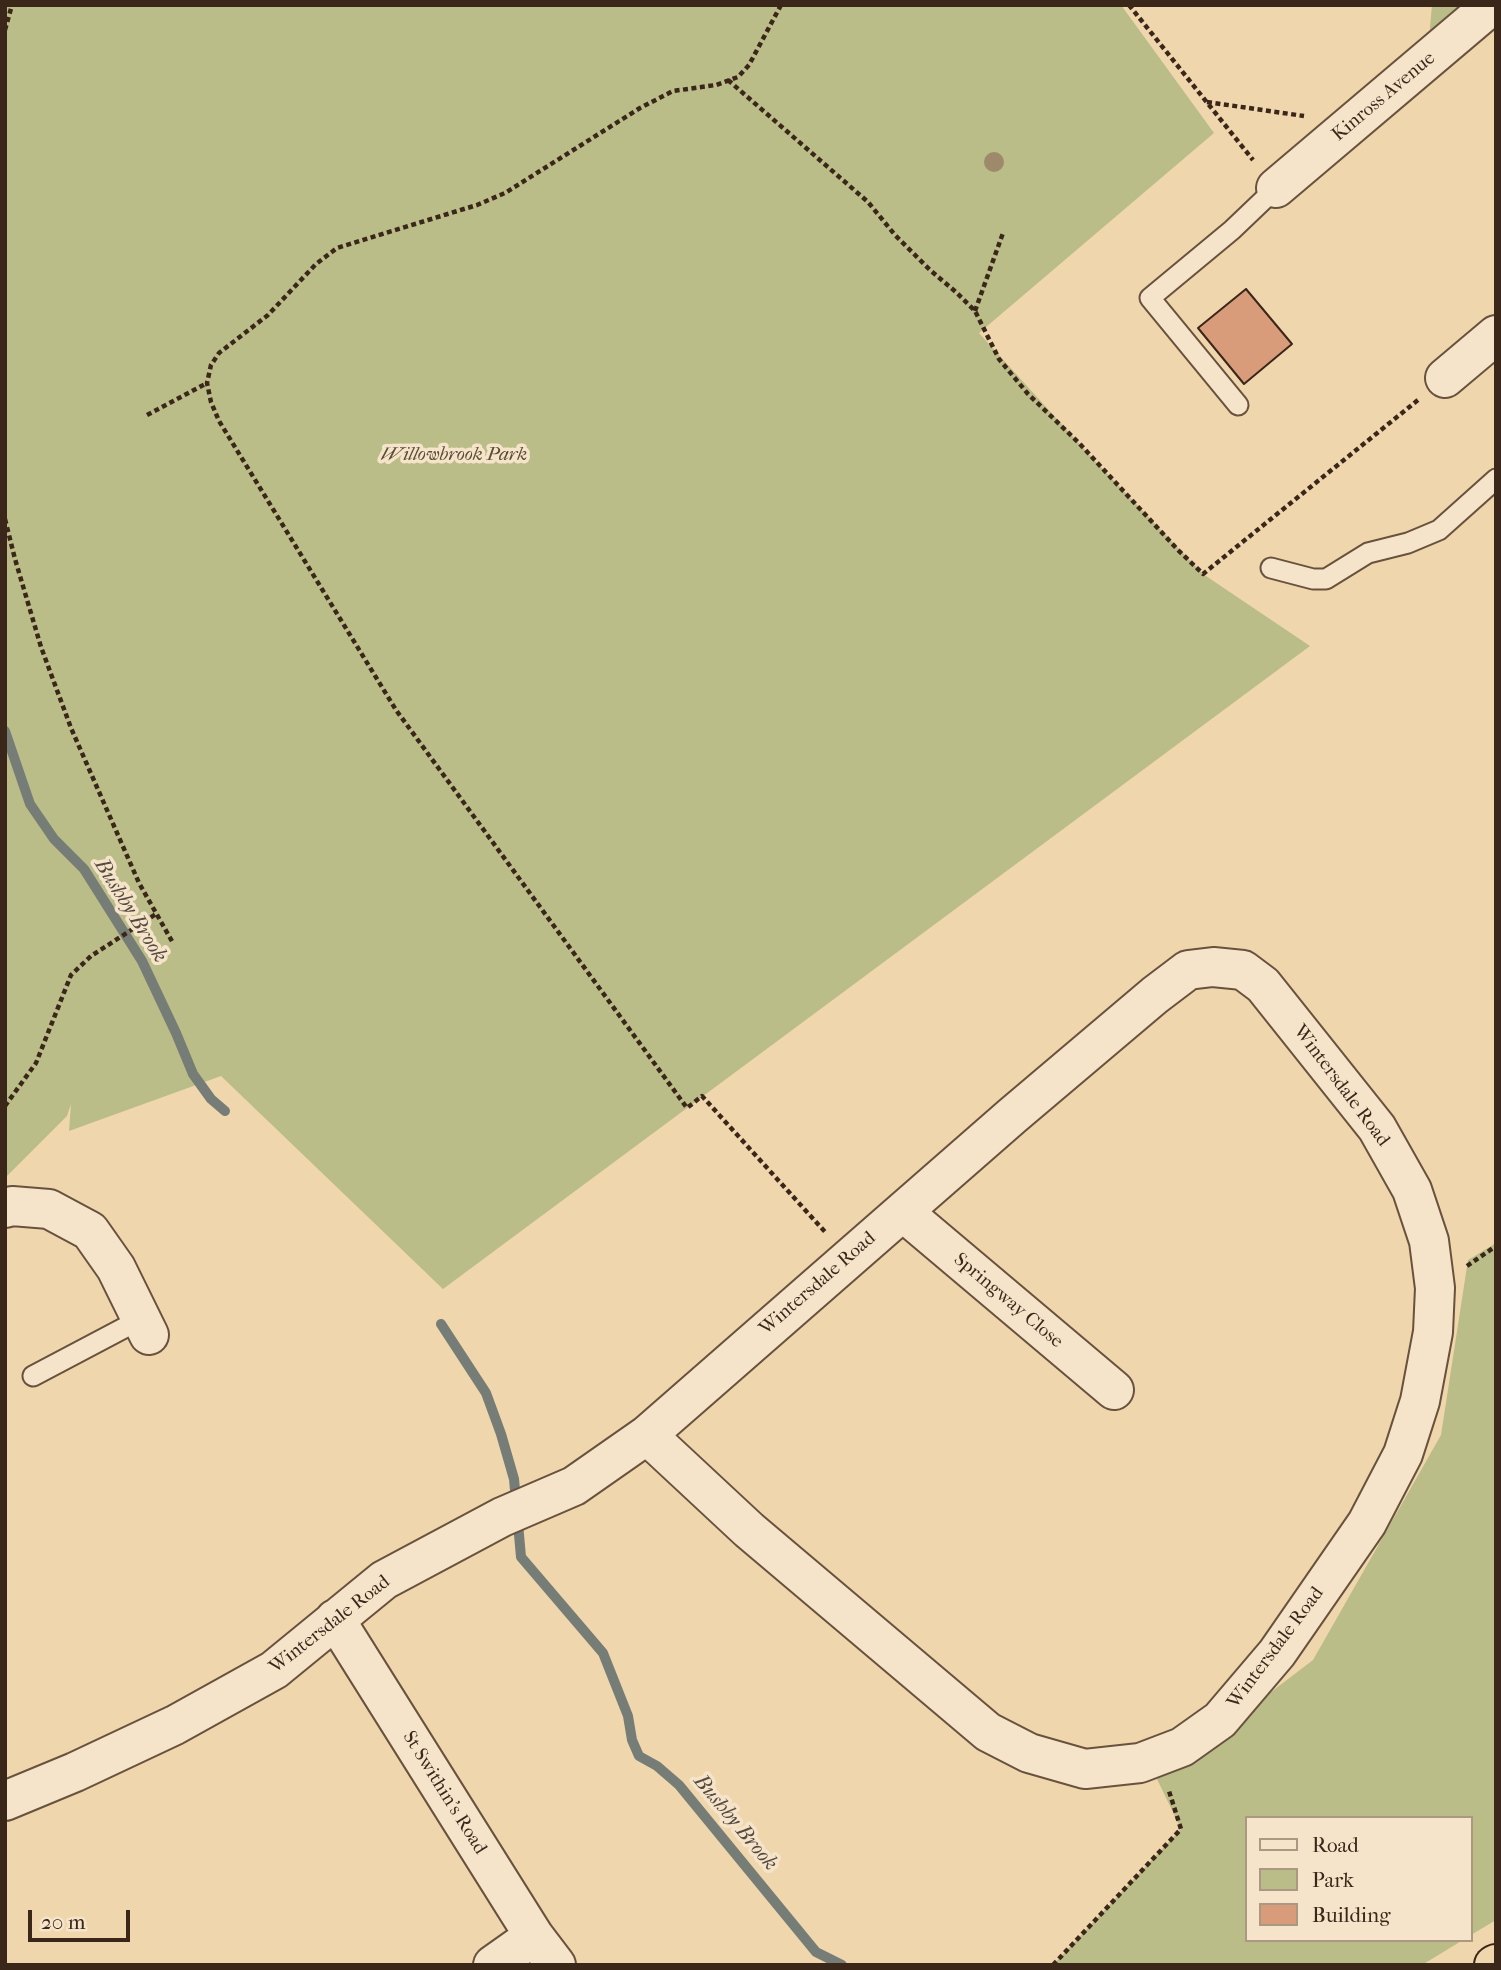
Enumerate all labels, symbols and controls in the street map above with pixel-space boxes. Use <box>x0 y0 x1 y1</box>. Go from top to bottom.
street label: Kinross Avenue <box>1328 47 1440 147</box>
park label: Willowbrook Park <box>381 444 527 466</box>
water label: Bushby Brook <box>88 854 172 968</box>
street label: Wintersdale Road <box>1288 1021 1394 1151</box>
street label: Wintersdale Road <box>755 1227 881 1341</box>
street label: Springway Close <box>949 1249 1067 1353</box>
street label: Wintersdale Road <box>265 1571 395 1679</box>
street label: Wintersdale Road <box>1223 1583 1329 1713</box>
street label: St Swithin's Road <box>397 1727 491 1859</box>
water label: Bushby Brook <box>688 1770 782 1876</box>
legend <box>1246 1816 1473 1942</box>
text: Road <box>1312 1833 1359 1857</box>
text: Park <box>1312 1868 1354 1892</box>
scale bar <box>32 1896 133 1940</box>
text: Building <box>1312 1903 1390 1927</box>
text: 20 m <box>41 1910 85 1934</box>

